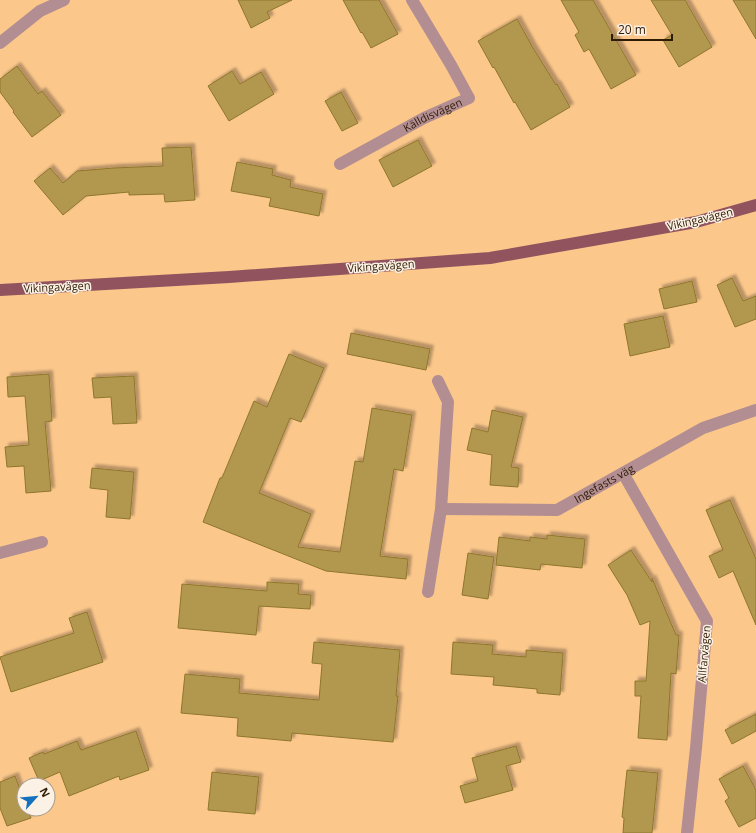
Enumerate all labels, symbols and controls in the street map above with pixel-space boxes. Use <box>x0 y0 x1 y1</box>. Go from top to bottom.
scale bar <box>612 16 672 42</box>
text: 20 m <box>618 21 646 38</box>
street label: Källdisvägen <box>400 94 464 135</box>
street label: Vikingavägen <box>665 204 734 233</box>
street label: Vikingavägen <box>347 256 415 275</box>
street label: Vikingavägen <box>23 277 91 296</box>
street label: Ingefasts väg <box>571 460 637 506</box>
street label: Allfarvägen <box>694 625 713 683</box>
north arrow <box>16 777 56 817</box>
text: N <box>37 785 54 800</box>

